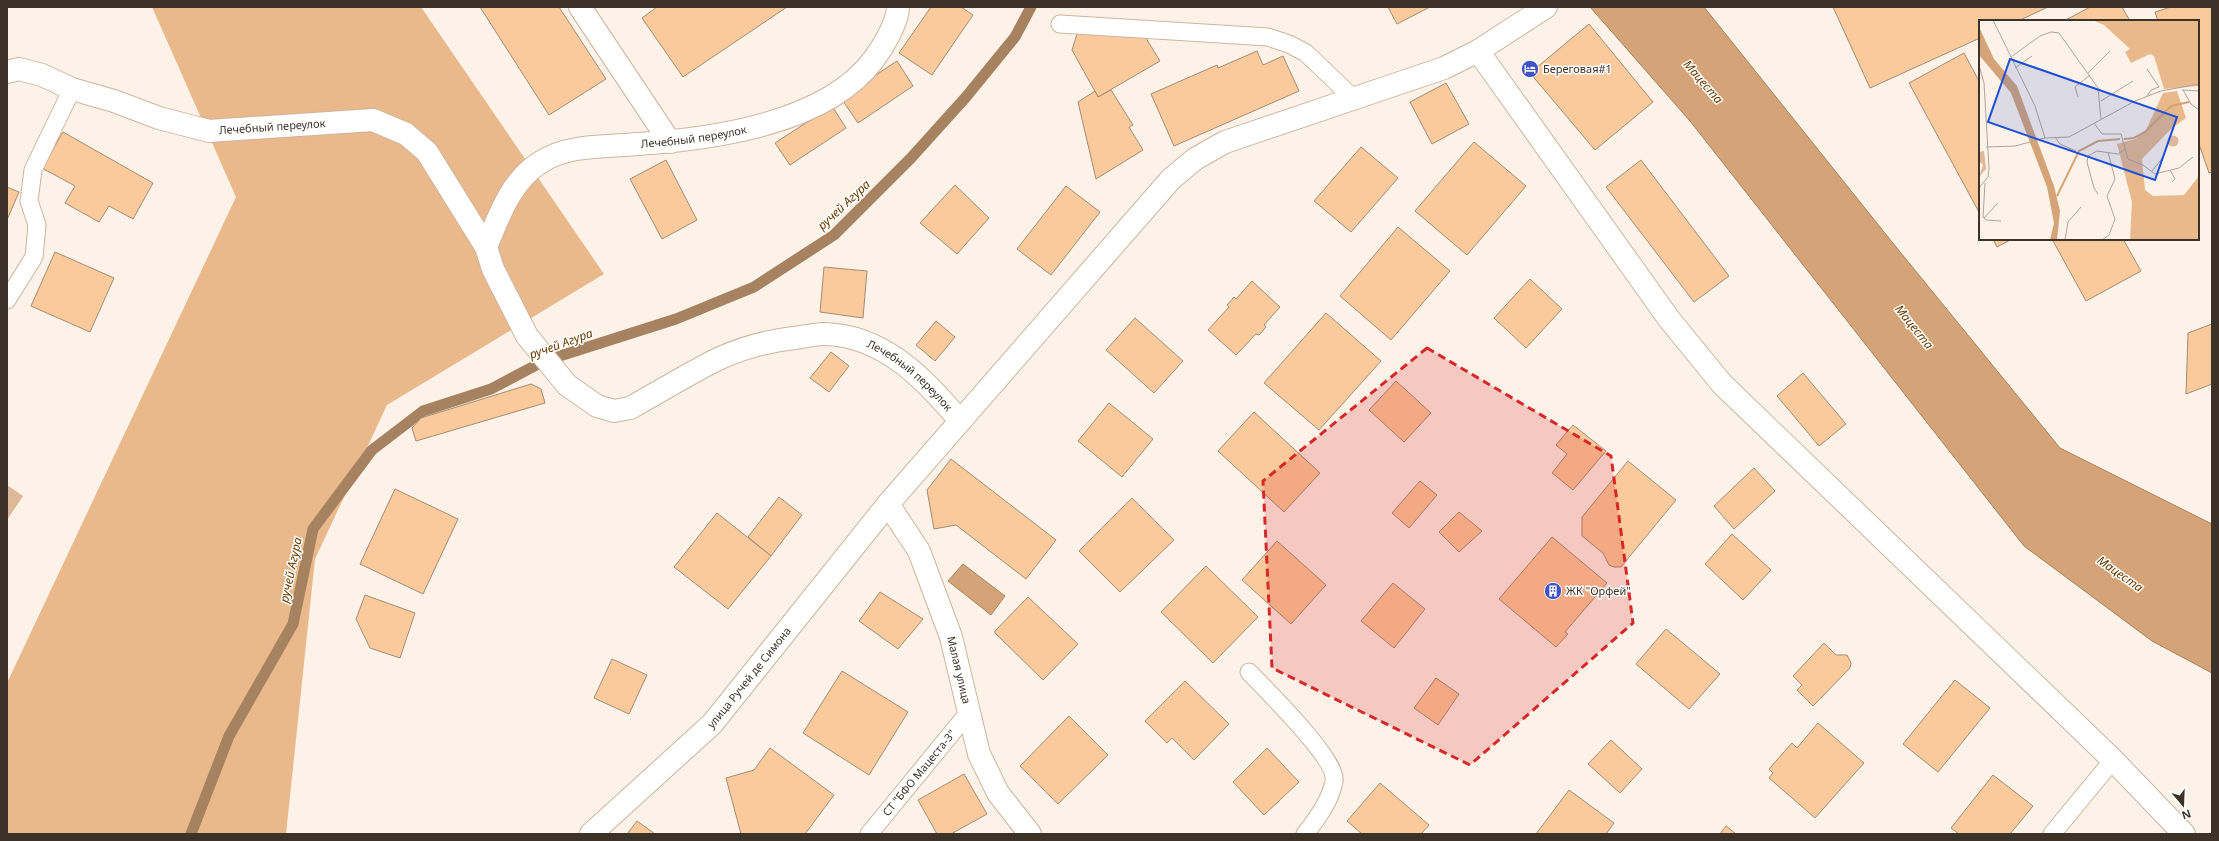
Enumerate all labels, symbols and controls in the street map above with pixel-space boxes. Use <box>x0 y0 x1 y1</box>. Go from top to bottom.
inset map <box>1979 20 2199 240</box>
water label: Мацеста <box>1680 56 1727 107</box>
hotel icon: Береговая#1 <box>1520 59 1540 79</box>
place label: Береговая#1 <box>1543 61 1612 76</box>
street label: Лечебный переулок <box>218 115 326 137</box>
street label: Лечебный переулок <box>640 121 748 151</box>
water label: ручей Агура <box>813 176 874 234</box>
water label: Мацеста <box>1891 301 1938 353</box>
water label: ручей Агура <box>526 324 595 363</box>
street label: Лечебный переулок <box>865 336 956 414</box>
water label: ручей Агура <box>275 535 306 605</box>
water label: Мацеста <box>2094 552 2147 596</box>
building icon: ЖК "Орфей" <box>1543 581 1563 601</box>
place label: ЖК "Орфей" <box>1566 583 1631 598</box>
street label: улица Ручей де Симона <box>704 623 794 732</box>
street label: Малая улица <box>944 635 975 705</box>
street label: СТ "БФО Мацеста-3" <box>879 726 959 819</box>
north arrow <box>2163 785 2203 825</box>
text: N <box>2180 806 2193 823</box>

